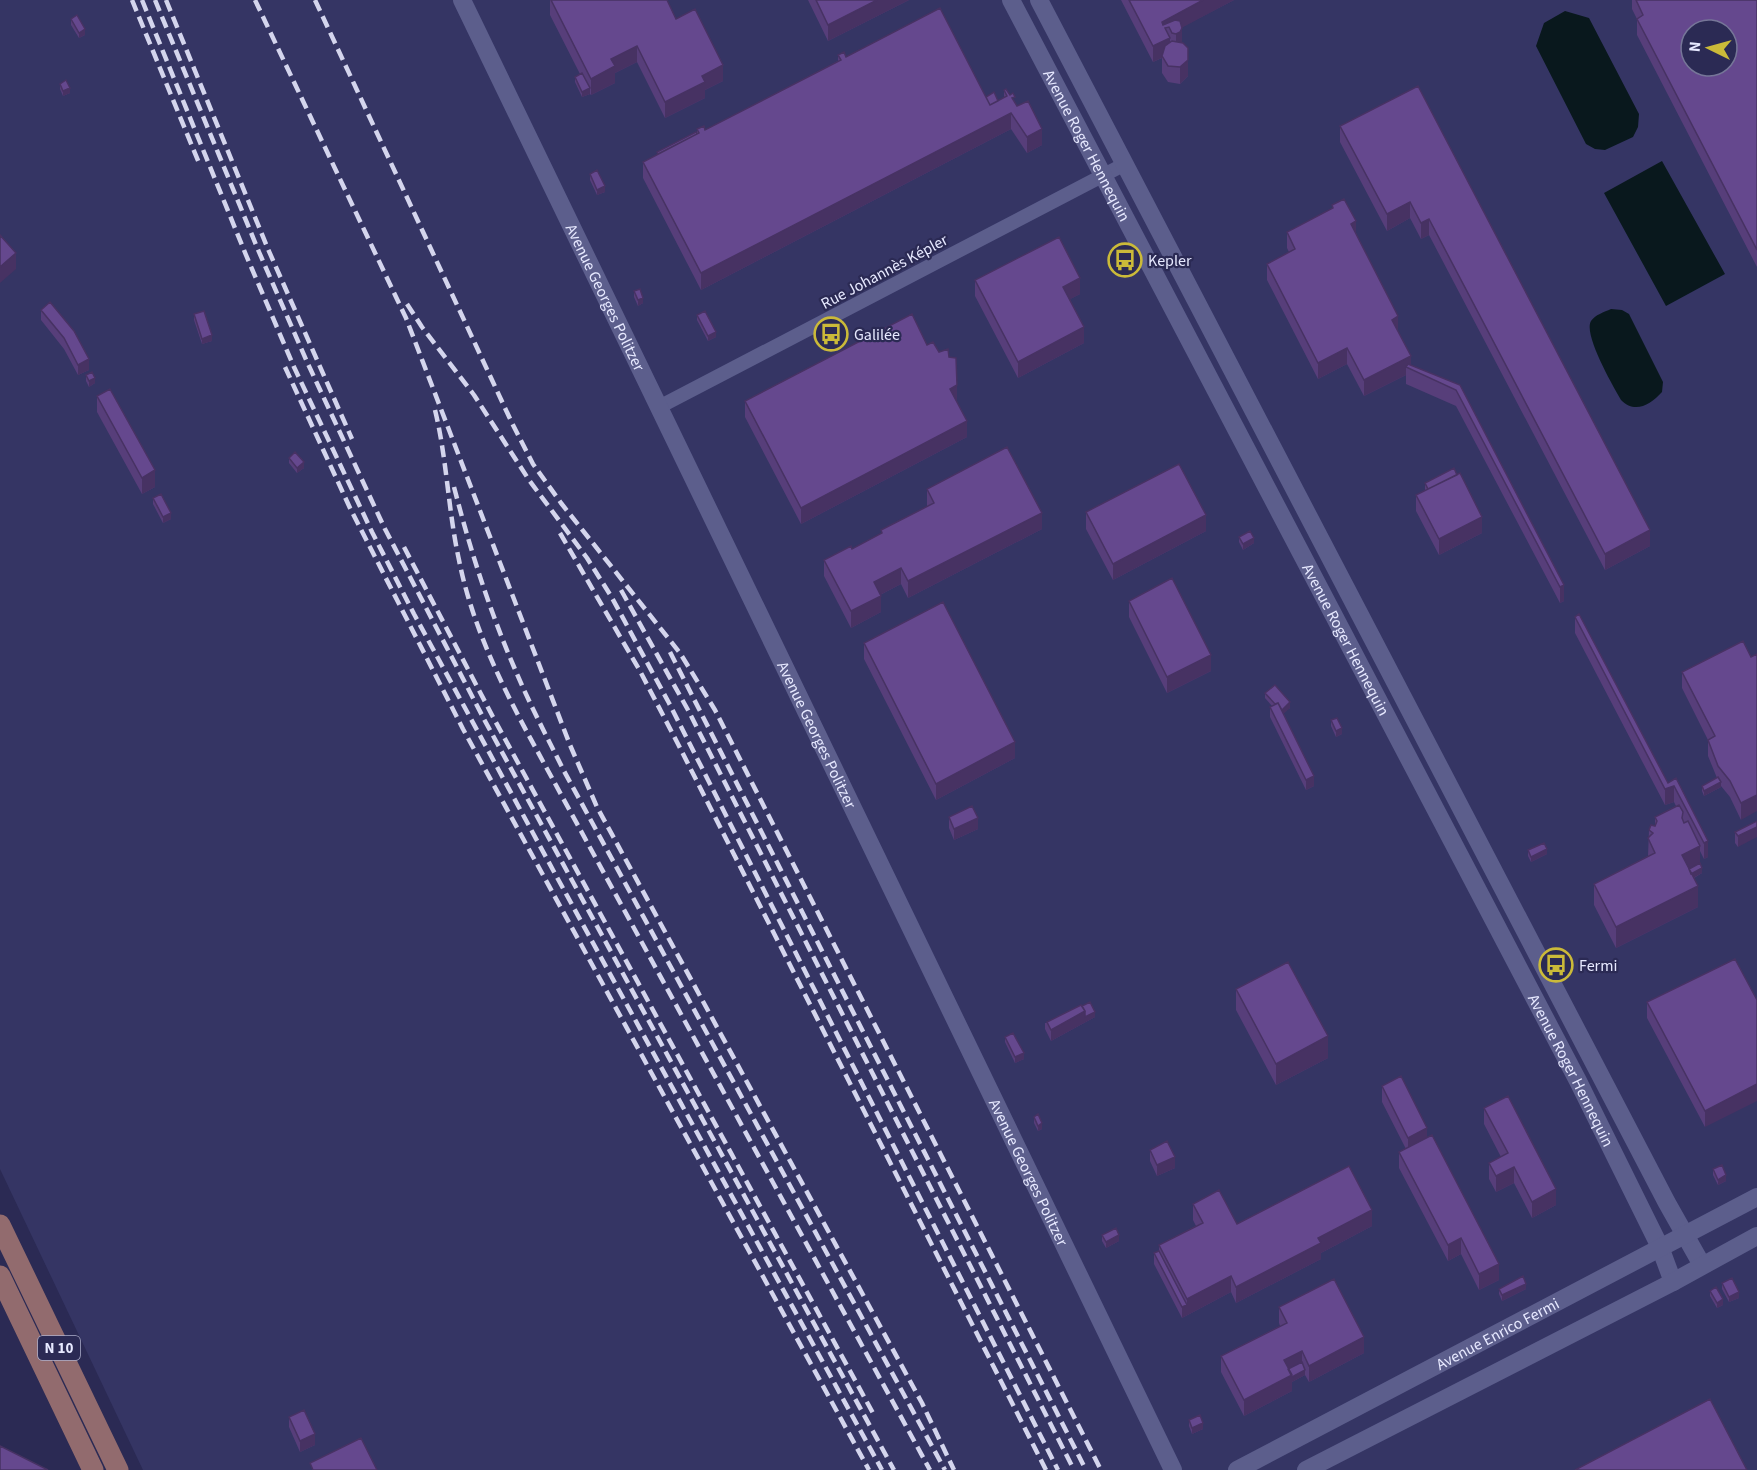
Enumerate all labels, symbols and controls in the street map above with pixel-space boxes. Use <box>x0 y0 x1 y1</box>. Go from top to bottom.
north arrow <box>1679 18 1739 78</box>
text: N <box>1684 41 1706 53</box>
street label: Avenue Roger Hennequin <box>1037 66 1135 226</box>
street label: Avenue Georges Politzer <box>560 220 650 375</box>
street label: Rue Johannès Képler <box>817 229 952 315</box>
bus stop icon: Kepler <box>1107 242 1143 278</box>
place label: Kepler <box>1148 250 1192 272</box>
bus stop icon: Galilée <box>813 316 849 352</box>
place label: Galilée <box>854 324 900 346</box>
street label: Avenue Roger Hennequin <box>1297 560 1394 720</box>
street label: Avenue Georges Politzer <box>771 658 862 813</box>
bus stop icon: Fermi <box>1538 947 1574 983</box>
place label: Fermi <box>1579 955 1617 977</box>
street label: Avenue Roger Hennequin <box>1522 990 1619 1151</box>
street label: Avenue Georges Politzer <box>983 1095 1073 1250</box>
street label: Avenue Enrico Fermi <box>1432 1293 1563 1376</box>
road number: N 10 <box>38 1336 80 1360</box>

